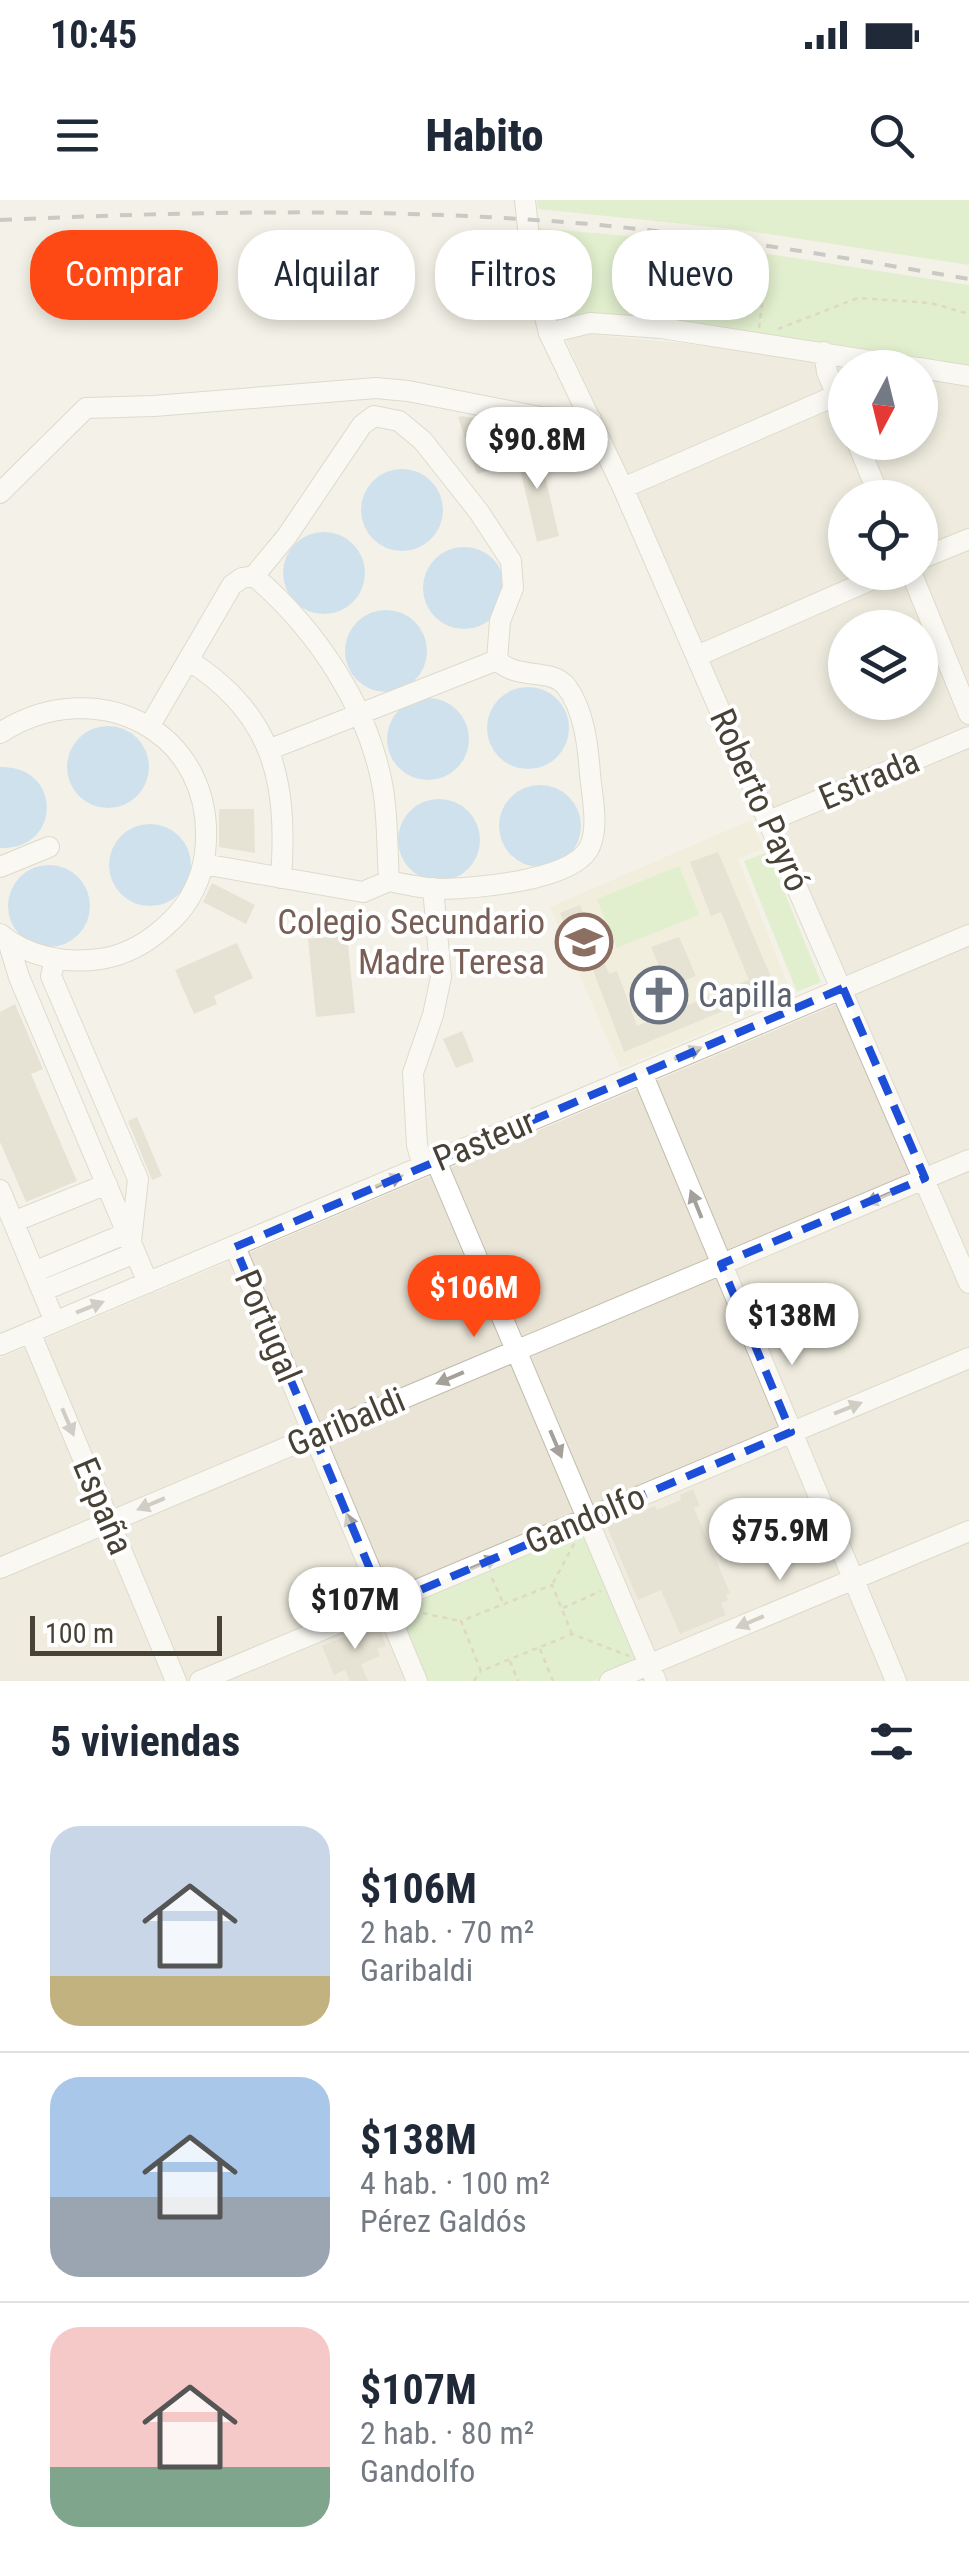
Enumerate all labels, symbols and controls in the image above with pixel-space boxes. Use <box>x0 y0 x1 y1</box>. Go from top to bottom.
text: 10:45 <box>50 13 137 57</box>
icon: menu <box>50 108 105 163</box>
icon: search <box>864 108 919 163</box>
text: Habito <box>425 109 544 162</box>
chip: Comprar <box>30 230 218 320</box>
chip: Alquilar <box>238 230 415 320</box>
chip: Filtros <box>435 230 592 320</box>
chip: Nuevo <box>612 230 769 320</box>
north arrow <box>828 350 938 460</box>
map controls <box>828 350 938 720</box>
pin: $90.8M <box>456 407 618 492</box>
text: $90.8M <box>488 420 586 458</box>
button: locate <box>828 480 938 590</box>
button: layers <box>828 610 938 720</box>
street label: Roberto Payró <box>701 703 818 898</box>
street label: Estrada <box>813 740 925 819</box>
place label: Colegio Secundario Madre Teresa <box>277 902 545 983</box>
school or university icon: Colegio Secundario Madre Teresa <box>554 912 614 972</box>
church icon: Capilla <box>629 965 689 1025</box>
place label: Capilla <box>698 975 793 1016</box>
one-way arrow <box>673 1045 703 1061</box>
street label: Pasteur <box>427 1101 541 1180</box>
one-way arrow <box>374 1173 404 1189</box>
one-way arrow <box>687 1188 703 1218</box>
one-way arrow <box>864 1190 894 1206</box>
pin: $106M <box>404 1255 544 1340</box>
street label: Portugal <box>226 1264 309 1388</box>
text: $106M <box>430 1268 518 1306</box>
pin: $138M <box>722 1283 862 1368</box>
text: $138M <box>748 1296 836 1334</box>
one-way arrow <box>75 1299 105 1315</box>
one-way arrow <box>435 1370 465 1386</box>
street label: Garibaldi <box>281 1379 411 1465</box>
one-way arrow <box>833 1400 863 1416</box>
one-way arrow <box>60 1407 76 1437</box>
one-way arrow <box>548 1429 564 1459</box>
street label: España <box>64 1452 141 1561</box>
street label: Gandolfo <box>519 1476 651 1563</box>
one-way arrow <box>136 1496 166 1512</box>
pin: $75.9M <box>699 1498 861 1583</box>
text: $75.9M <box>731 1511 829 1549</box>
one-way arrow <box>344 1512 360 1542</box>
one-way arrow <box>469 1555 499 1571</box>
pin: $107M <box>285 1567 425 1652</box>
text: $107M <box>311 1580 399 1618</box>
scale bar <box>30 1611 222 1656</box>
one-way arrow <box>735 1614 765 1630</box>
text: 100 m <box>45 1617 114 1650</box>
icon: filters <box>864 1714 919 1769</box>
text: 5 viviendas <box>50 1717 240 1766</box>
text: $106M <box>360 1864 477 1913</box>
icon: home <box>130 1866 250 1986</box>
text: 2 hab. · 70 m² <box>360 1913 534 1951</box>
text: Garibaldi <box>360 1951 473 1989</box>
text: $138M <box>360 2115 477 2164</box>
icon: home <box>130 2117 250 2237</box>
text: 4 hab. · 100 m² <box>360 2164 550 2202</box>
text: Pérez Galdós <box>360 2202 526 2240</box>
text: $107M <box>360 2365 477 2414</box>
icon: home <box>130 2367 250 2487</box>
text: 2 hab. · 80 m² <box>360 2414 534 2452</box>
text: Gandolfo <box>360 2452 475 2490</box>

